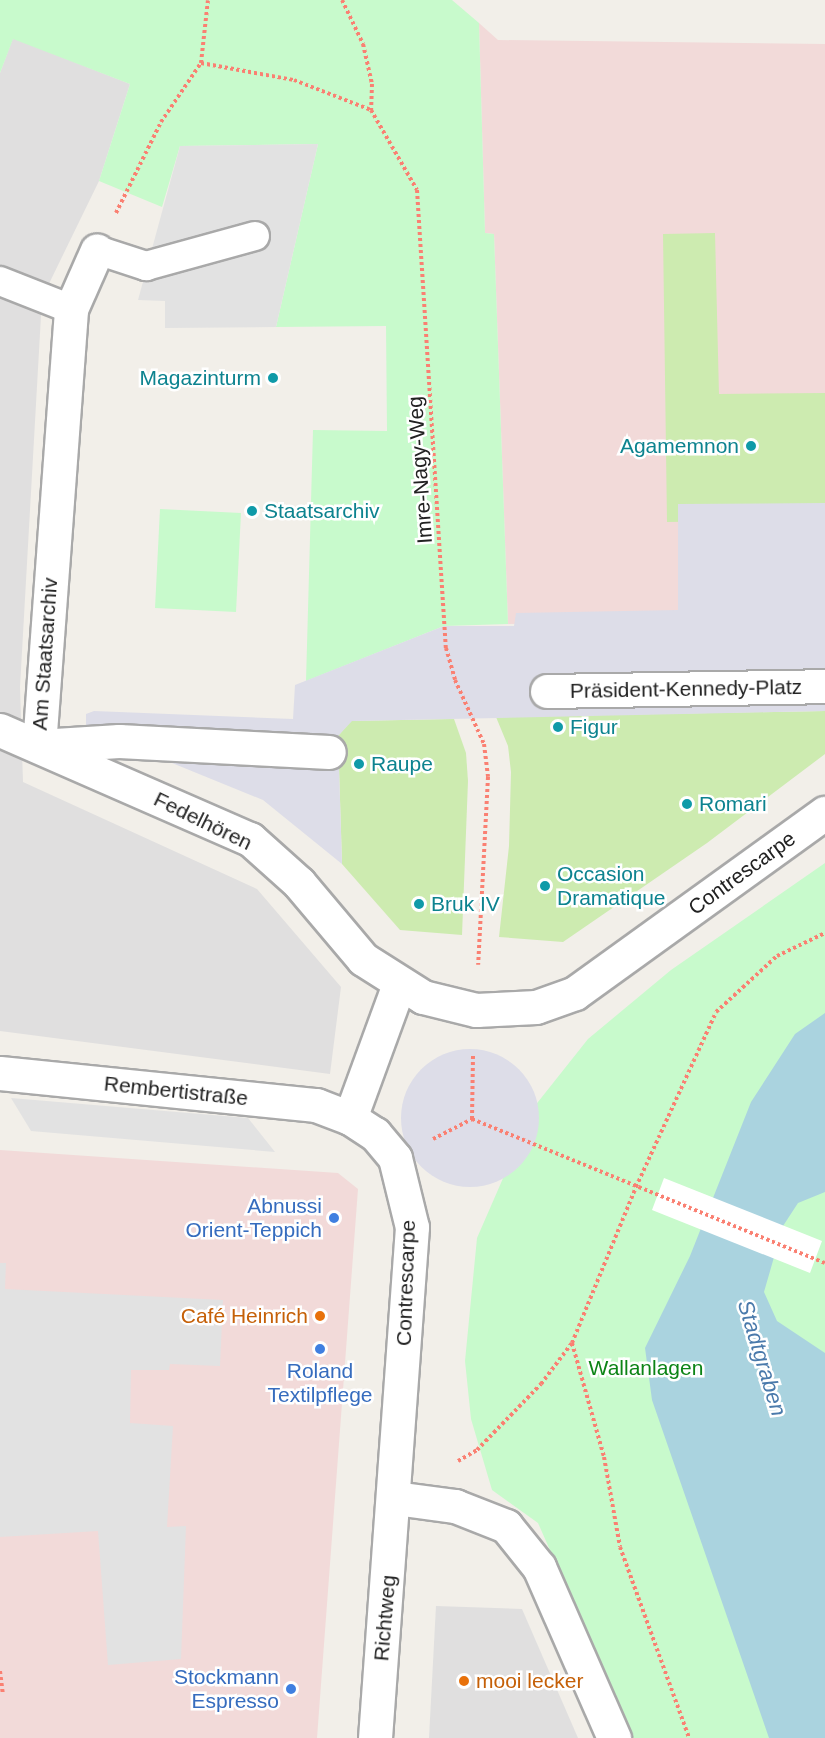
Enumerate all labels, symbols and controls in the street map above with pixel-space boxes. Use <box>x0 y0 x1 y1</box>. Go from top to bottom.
place label: Magazinturm <box>140 365 261 391</box>
marker: Magazinturm <box>266 371 280 385</box>
street label: Imre-Nagy-Weg <box>402 395 438 545</box>
place label: Agamemnon <box>620 433 739 459</box>
marker: Agamemnon <box>744 439 758 453</box>
place label: Staatsarchiv <box>264 498 380 524</box>
marker: Staatsarchiv <box>245 504 259 518</box>
street label: Am Staatsarchiv <box>27 577 63 731</box>
street label: Präsident-Kennedy-Platz <box>570 674 802 704</box>
place label: Figur <box>570 714 618 740</box>
marker: Figur <box>551 720 565 734</box>
place label: Raupe <box>371 751 433 777</box>
marker: Raupe <box>352 757 366 771</box>
street label: Fedelhören <box>150 786 256 856</box>
place label: Romari <box>699 791 767 817</box>
marker: Romari <box>680 797 694 811</box>
street label: Contrescarpe <box>684 826 800 920</box>
place label: Occasion Dramatique <box>557 861 666 911</box>
marker: Occasion Dramatique <box>538 879 552 893</box>
place label: Bruk IV <box>431 891 500 917</box>
marker: Bruk IV <box>412 897 426 911</box>
street label: Rembertistraße <box>103 1071 249 1111</box>
place label: Abnussi Orient-Teppich <box>185 1193 322 1243</box>
marker: Abnussi Orient-Teppich <box>327 1211 341 1225</box>
street label: Contrescarpe <box>391 1220 421 1346</box>
water label: Stadtgraben <box>732 1297 792 1419</box>
place label: Café Heinrich <box>181 1303 308 1329</box>
marker: Café Heinrich <box>313 1309 327 1323</box>
marker: Roland Textilpflege <box>313 1342 327 1356</box>
park label: Wallanlagen <box>589 1355 703 1381</box>
place label: Roland Textilpflege <box>267 1358 373 1408</box>
street label: Richtweg <box>369 1574 401 1662</box>
place label: Stockmann Espresso <box>174 1664 279 1714</box>
place label: mooi lecker <box>476 1668 583 1694</box>
marker: mooi lecker <box>457 1674 471 1688</box>
marker: Stockmann Espresso <box>284 1682 298 1696</box>

